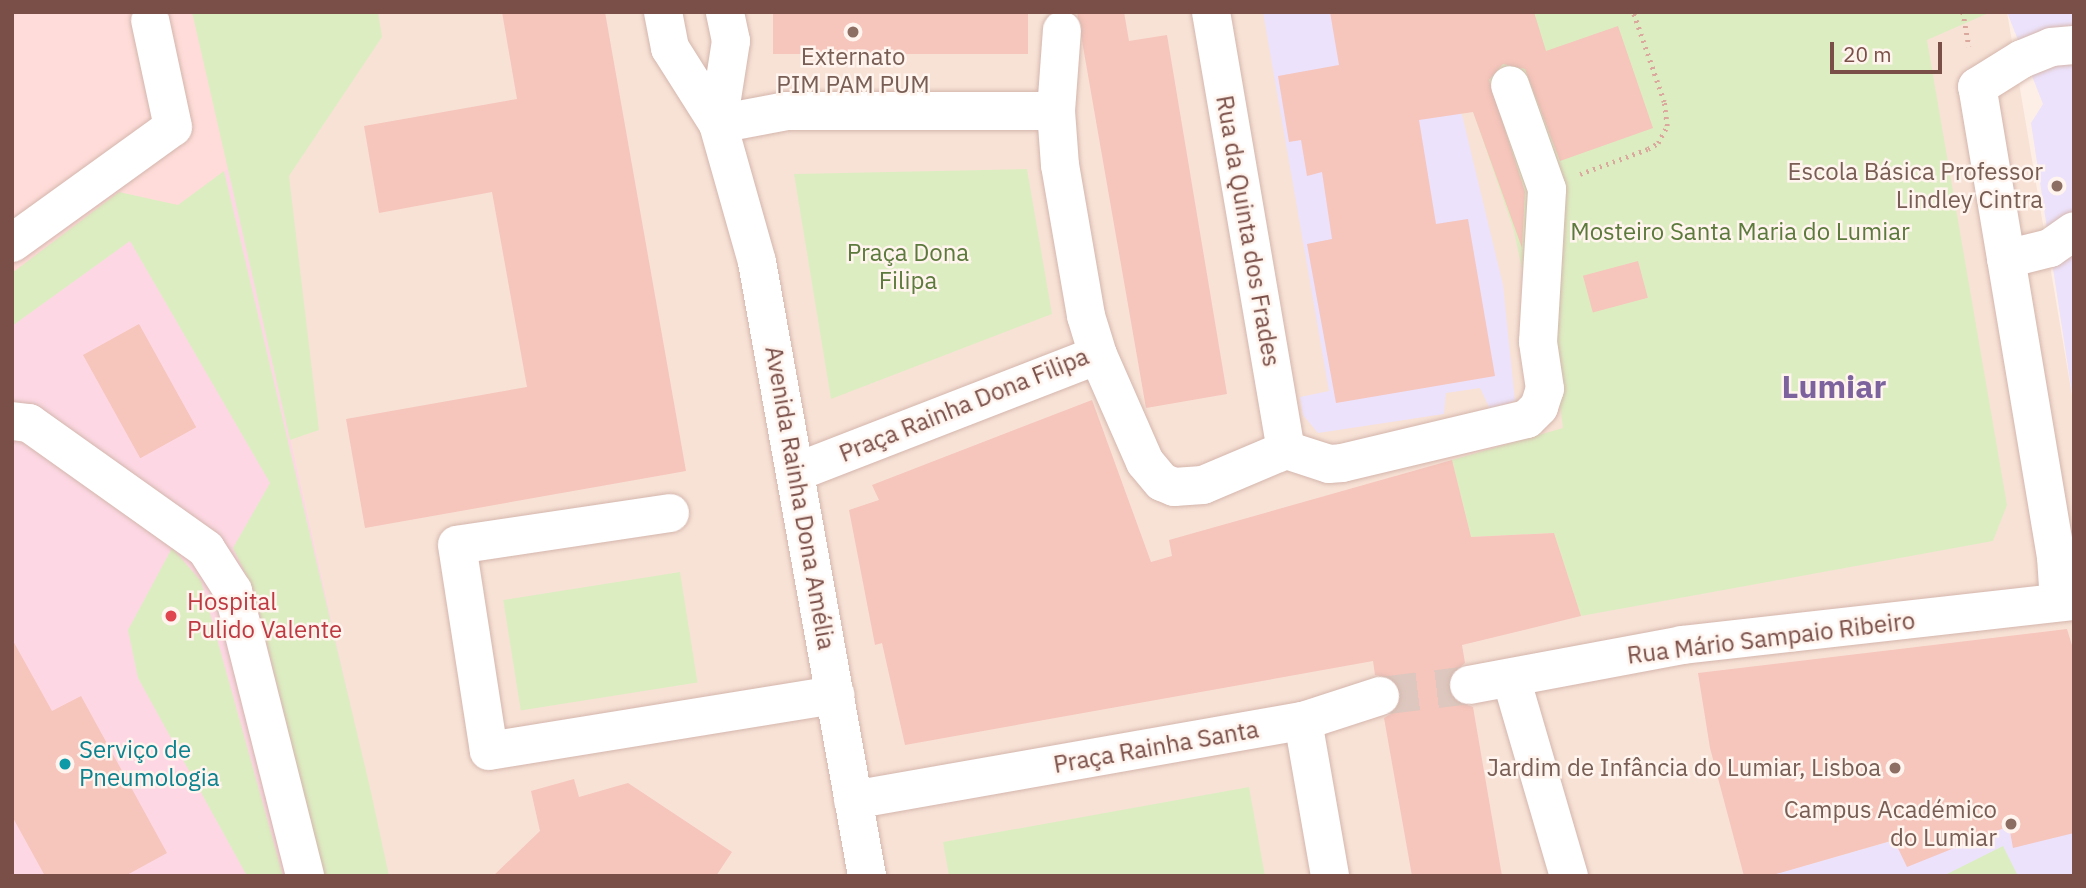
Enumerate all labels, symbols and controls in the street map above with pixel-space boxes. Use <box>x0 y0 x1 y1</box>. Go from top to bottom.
marker: Externato PIM PAM PUM <box>845 24 861 40</box>
scale bar <box>1834 28 1946 72</box>
text: 20 m <box>1843 40 1892 68</box>
place label: Externato PIM PAM PUM <box>776 43 930 99</box>
street label: Rua da Quinta dos Frades <box>1210 93 1286 369</box>
place label: Escola Básica Professor Lindley Cintra <box>1788 158 2043 214</box>
marker: Escola Básica Professor Lindley Cintra <box>2049 178 2065 194</box>
park label: Mosteiro Santa Maria do Lumiar <box>1570 218 1910 246</box>
park label: Praça Dona Filipa <box>847 239 969 295</box>
street label: Praça Rainha Dona Filipa <box>835 342 1093 468</box>
street label: Avenida Rainha Dona Amélia <box>759 344 841 652</box>
district label: Lumiar <box>1782 367 1886 405</box>
place label: Hospital Pulido Valente <box>187 588 342 644</box>
marker: Hospital Pulido Valente <box>161 606 181 626</box>
street label: Rua Mário Sampaio Ribeiro <box>1625 606 1917 670</box>
street label: Praça Rainha Santa <box>1051 715 1261 779</box>
place label: Serviço de Pneumologia <box>79 736 220 792</box>
place label: Jardim de Infância do Lumiar, Lisboa <box>1487 754 1881 782</box>
marker: Serviço de Pneumologia <box>57 756 73 772</box>
marker: Jardim de Infância do Lumiar, Lisboa <box>1887 760 1903 776</box>
place label: Campus Académico do Lumiar <box>1784 796 1997 852</box>
marker: Campus Académico do Lumiar <box>2003 816 2019 832</box>

